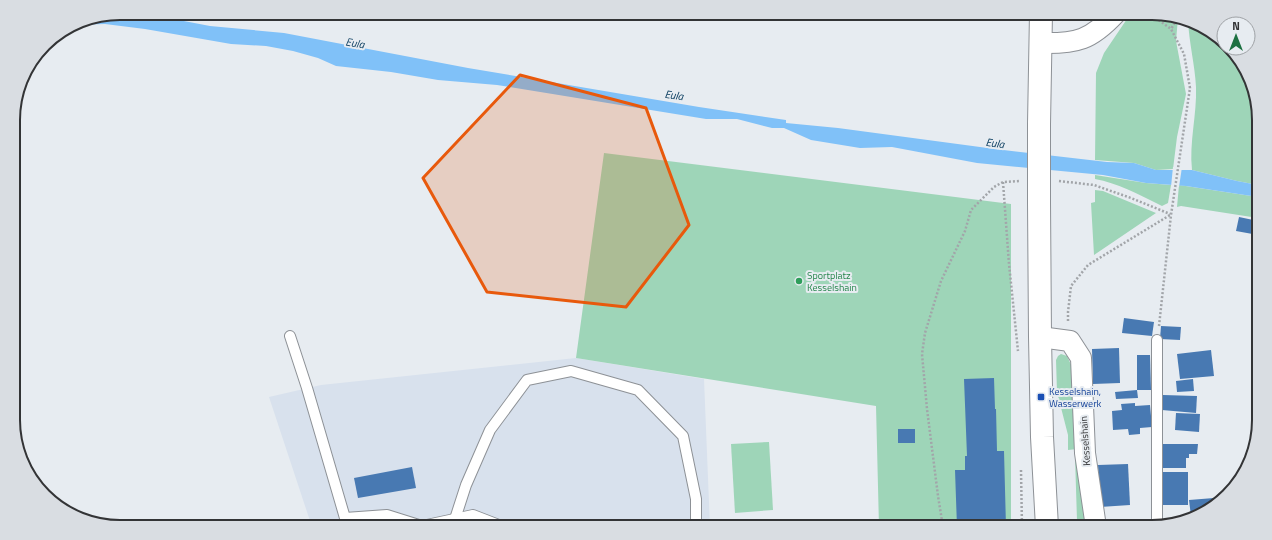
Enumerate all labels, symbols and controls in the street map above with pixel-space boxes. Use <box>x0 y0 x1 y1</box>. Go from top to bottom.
north arrow <box>1216 16 1256 56</box>
text: N <box>1232 18 1240 34</box>
water label: Eula <box>344 33 366 53</box>
water label: Eula <box>664 86 685 104</box>
water label: Eula <box>985 134 1006 152</box>
place label: Sportplatz Kesselshain <box>807 268 857 295</box>
marker: Sportplatz Kesselshain <box>794 276 804 286</box>
place label: Kesselshain, Wasserwerk <box>1049 384 1102 411</box>
marker: Kesselshain, Wasserwerk <box>1036 392 1046 402</box>
street label: Kesselshain <box>1076 416 1094 466</box>

